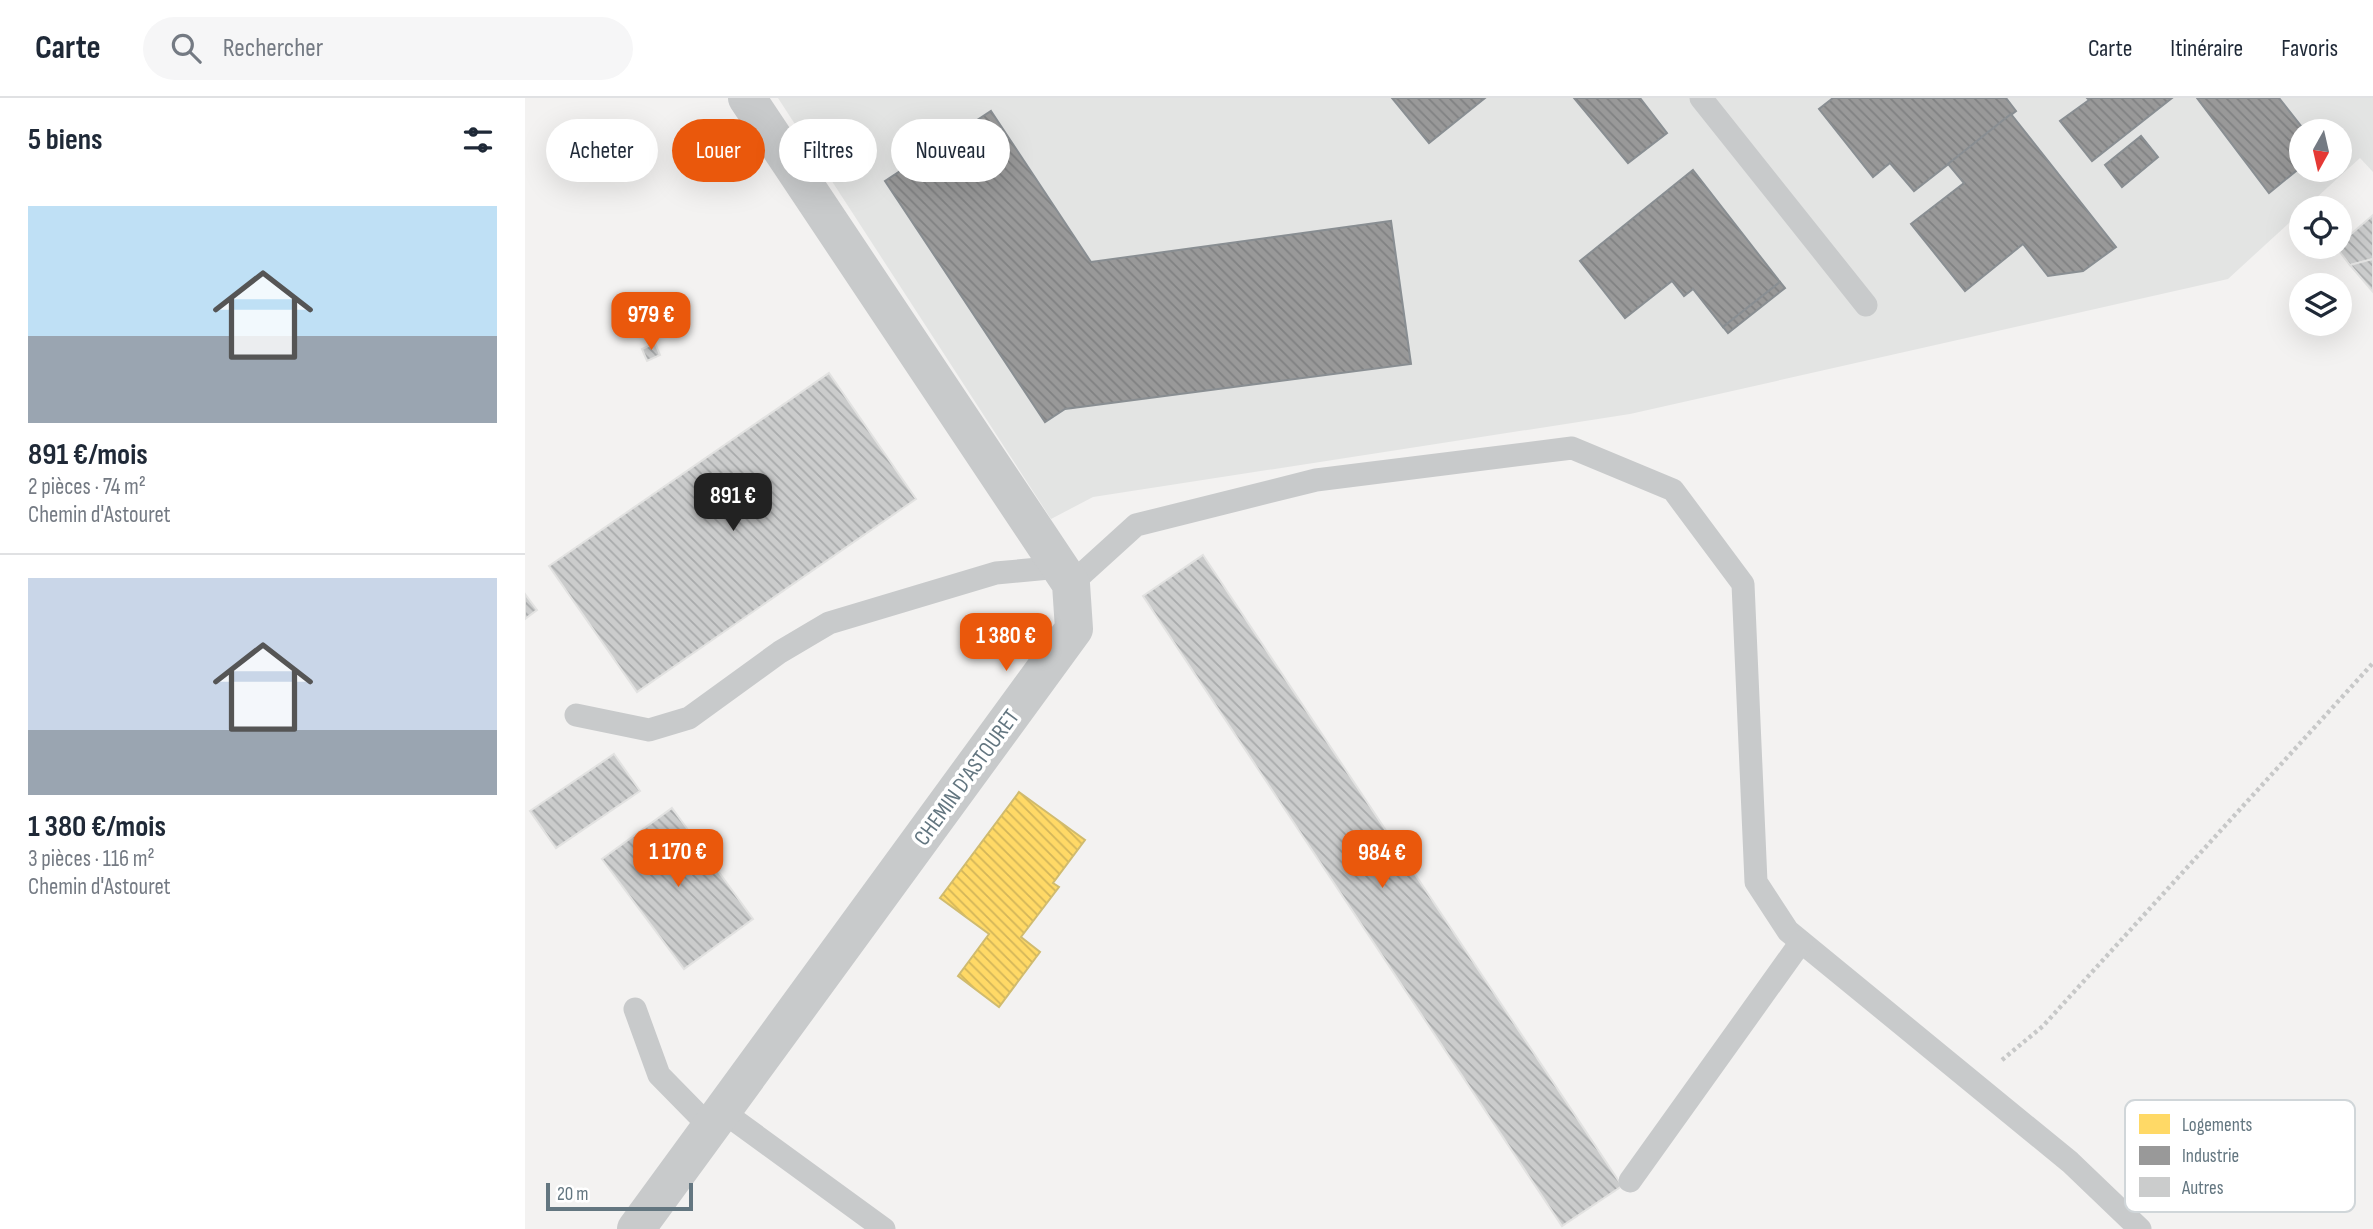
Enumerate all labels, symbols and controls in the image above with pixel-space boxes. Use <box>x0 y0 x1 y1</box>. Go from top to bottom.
search box <box>143 17 633 80</box>
text: Carte <box>35 28 101 68</box>
icon: search <box>167 29 205 67</box>
text: Rechercher <box>223 33 323 64</box>
text: Carte <box>2088 34 2132 63</box>
text: Itinéraire <box>2170 34 2243 63</box>
text: Favoris <box>2281 34 2338 63</box>
chip: Acheter <box>546 119 658 182</box>
chip: Louer <box>672 119 765 182</box>
chip: Filtres <box>779 119 877 182</box>
chip: Nouveau <box>891 119 1010 182</box>
north arrow <box>2289 119 2352 182</box>
map controls <box>2289 119 2352 336</box>
icon: filters <box>459 121 497 159</box>
text: 5 biens <box>28 122 103 158</box>
button: locate <box>2289 196 2352 259</box>
icon: home <box>200 252 326 378</box>
button: layers <box>2289 273 2352 336</box>
pin: 979 € <box>602 292 700 352</box>
text: 979 € <box>627 301 675 329</box>
text: 891 €/mois <box>28 437 148 473</box>
text: 2 pièces · 74 m² <box>28 473 146 501</box>
pin: 891 € <box>684 474 782 533</box>
text: 891 € <box>710 482 756 510</box>
text: Chemin d'Astouret <box>28 501 171 529</box>
pin: 1 380 € <box>941 614 1071 673</box>
text: 1 380 € <box>976 622 1036 650</box>
icon: home <box>200 624 326 750</box>
street label: CHEMIN D'ASTOURET <box>908 704 1026 851</box>
text: 1 380 €/mois <box>28 809 166 845</box>
pin: 1 170 € <box>613 830 743 889</box>
pin: 984 € <box>1333 830 1431 890</box>
text: 1 170 € <box>649 838 707 866</box>
text: 984 € <box>1358 839 1406 867</box>
text: 3 pièces · 116 m² <box>28 845 155 873</box>
text: Chemin d'Astouret <box>28 873 171 901</box>
legend <box>2125 1100 2355 1212</box>
text: Logements <box>2182 1114 2253 1137</box>
text: Industrie <box>2182 1145 2239 1168</box>
text: Autres <box>2181 1177 2224 1200</box>
scale bar <box>546 1180 693 1212</box>
text: 20 m <box>557 1183 589 1206</box>

